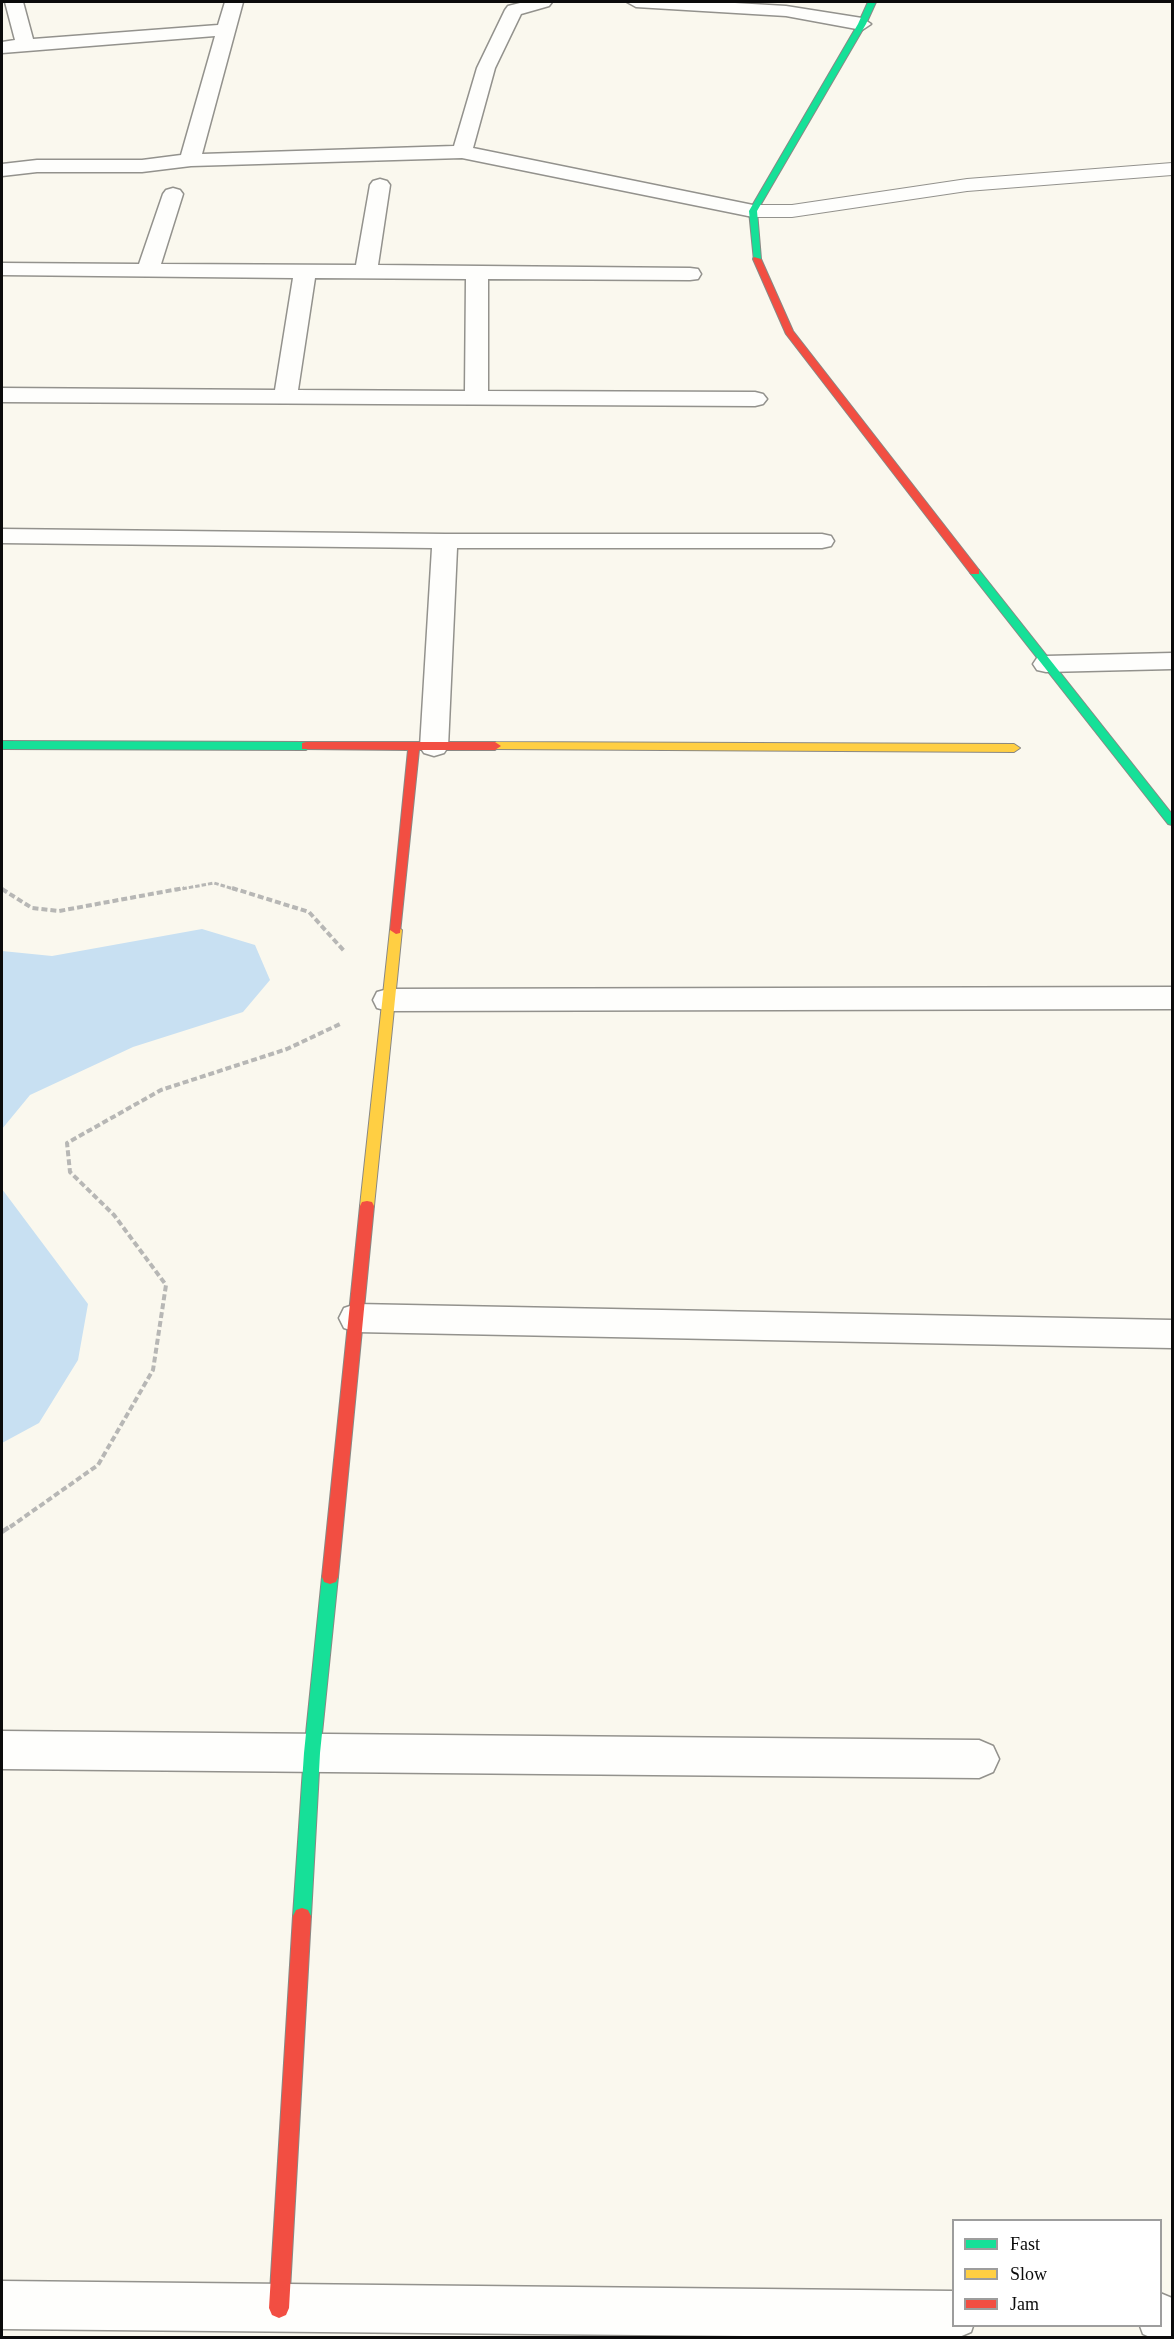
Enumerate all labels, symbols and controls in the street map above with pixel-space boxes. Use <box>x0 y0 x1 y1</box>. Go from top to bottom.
legend <box>952 2219 1162 2327</box>
text: Fast <box>1010 2234 1040 2254</box>
text: Slow <box>1010 2264 1047 2284</box>
text: Jam <box>1010 2294 1039 2314</box>

